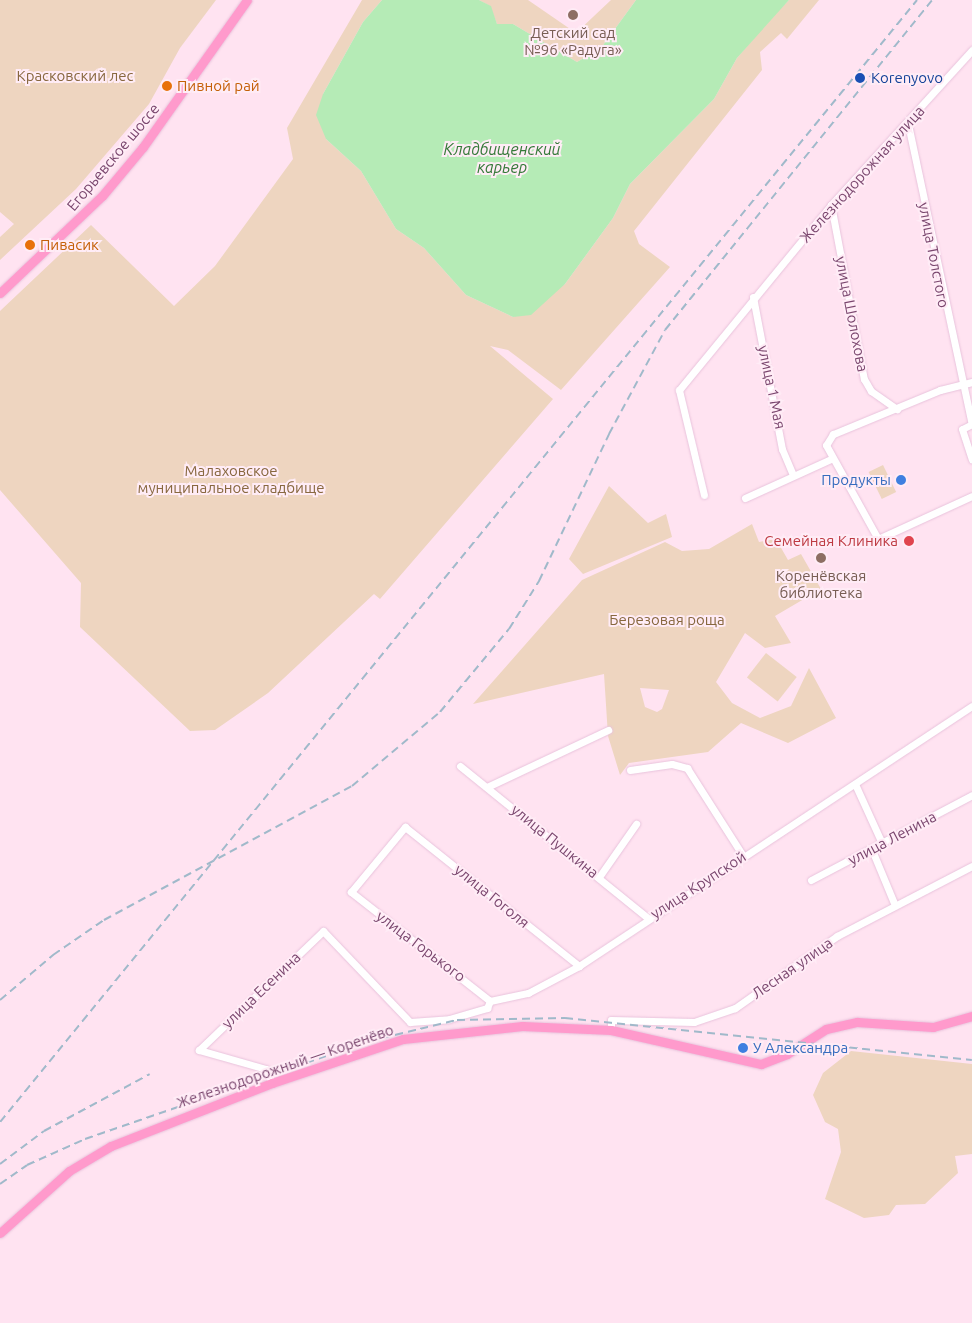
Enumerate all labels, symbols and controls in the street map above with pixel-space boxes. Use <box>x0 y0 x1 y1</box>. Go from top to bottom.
marker: Детский сад №96 «Радуга» <box>567 9 579 21</box>
place label: Детский сад №96 «Радуга» <box>524 23 622 58</box>
park label: Красковский лес <box>17 67 133 85</box>
place label: Korenyovo <box>871 69 943 87</box>
marker: Korenyovo <box>853 71 867 85</box>
place label: Пивной рай <box>177 77 260 95</box>
marker: Пивной рай <box>161 80 173 92</box>
street label: Егорьевское шоссе <box>63 100 163 214</box>
street label: Железнодорожная улица <box>796 102 928 246</box>
water label: Кладбищенский карьер <box>444 139 560 177</box>
street label: улица Толстого <box>915 201 953 309</box>
place label: Пивасик <box>40 236 99 254</box>
marker: Пивасик <box>24 239 36 251</box>
street label: улица Шолохова <box>832 255 872 373</box>
street label: улица 1 Мая <box>754 343 790 431</box>
park label: Малаховское муниципальное кладбище <box>137 461 325 496</box>
place label: Продукты <box>821 471 891 489</box>
marker: Продукты <box>895 474 907 486</box>
place label: Семейная Клиника <box>764 532 898 550</box>
marker: Семейная Клиника <box>902 534 916 548</box>
marker: Коренёвская библиотека <box>815 552 827 564</box>
place label: Коренёвская библиотека <box>776 566 866 601</box>
park label: Березовая роща <box>609 611 725 629</box>
street label: улица Пушкина <box>508 800 602 882</box>
street label: улица Ленина <box>845 807 939 869</box>
street label: улица Крупской <box>647 847 749 923</box>
street label: улица Гоголя <box>451 860 533 932</box>
street label: улица Горького <box>373 907 469 985</box>
street label: Лесная улица <box>748 933 836 1003</box>
street label: улица Есенина <box>218 948 304 1032</box>
street label: Железнодорожный — Коренёво <box>174 1020 396 1112</box>
place label: У Александра <box>753 1039 848 1057</box>
marker: У Александра <box>737 1042 749 1054</box>

